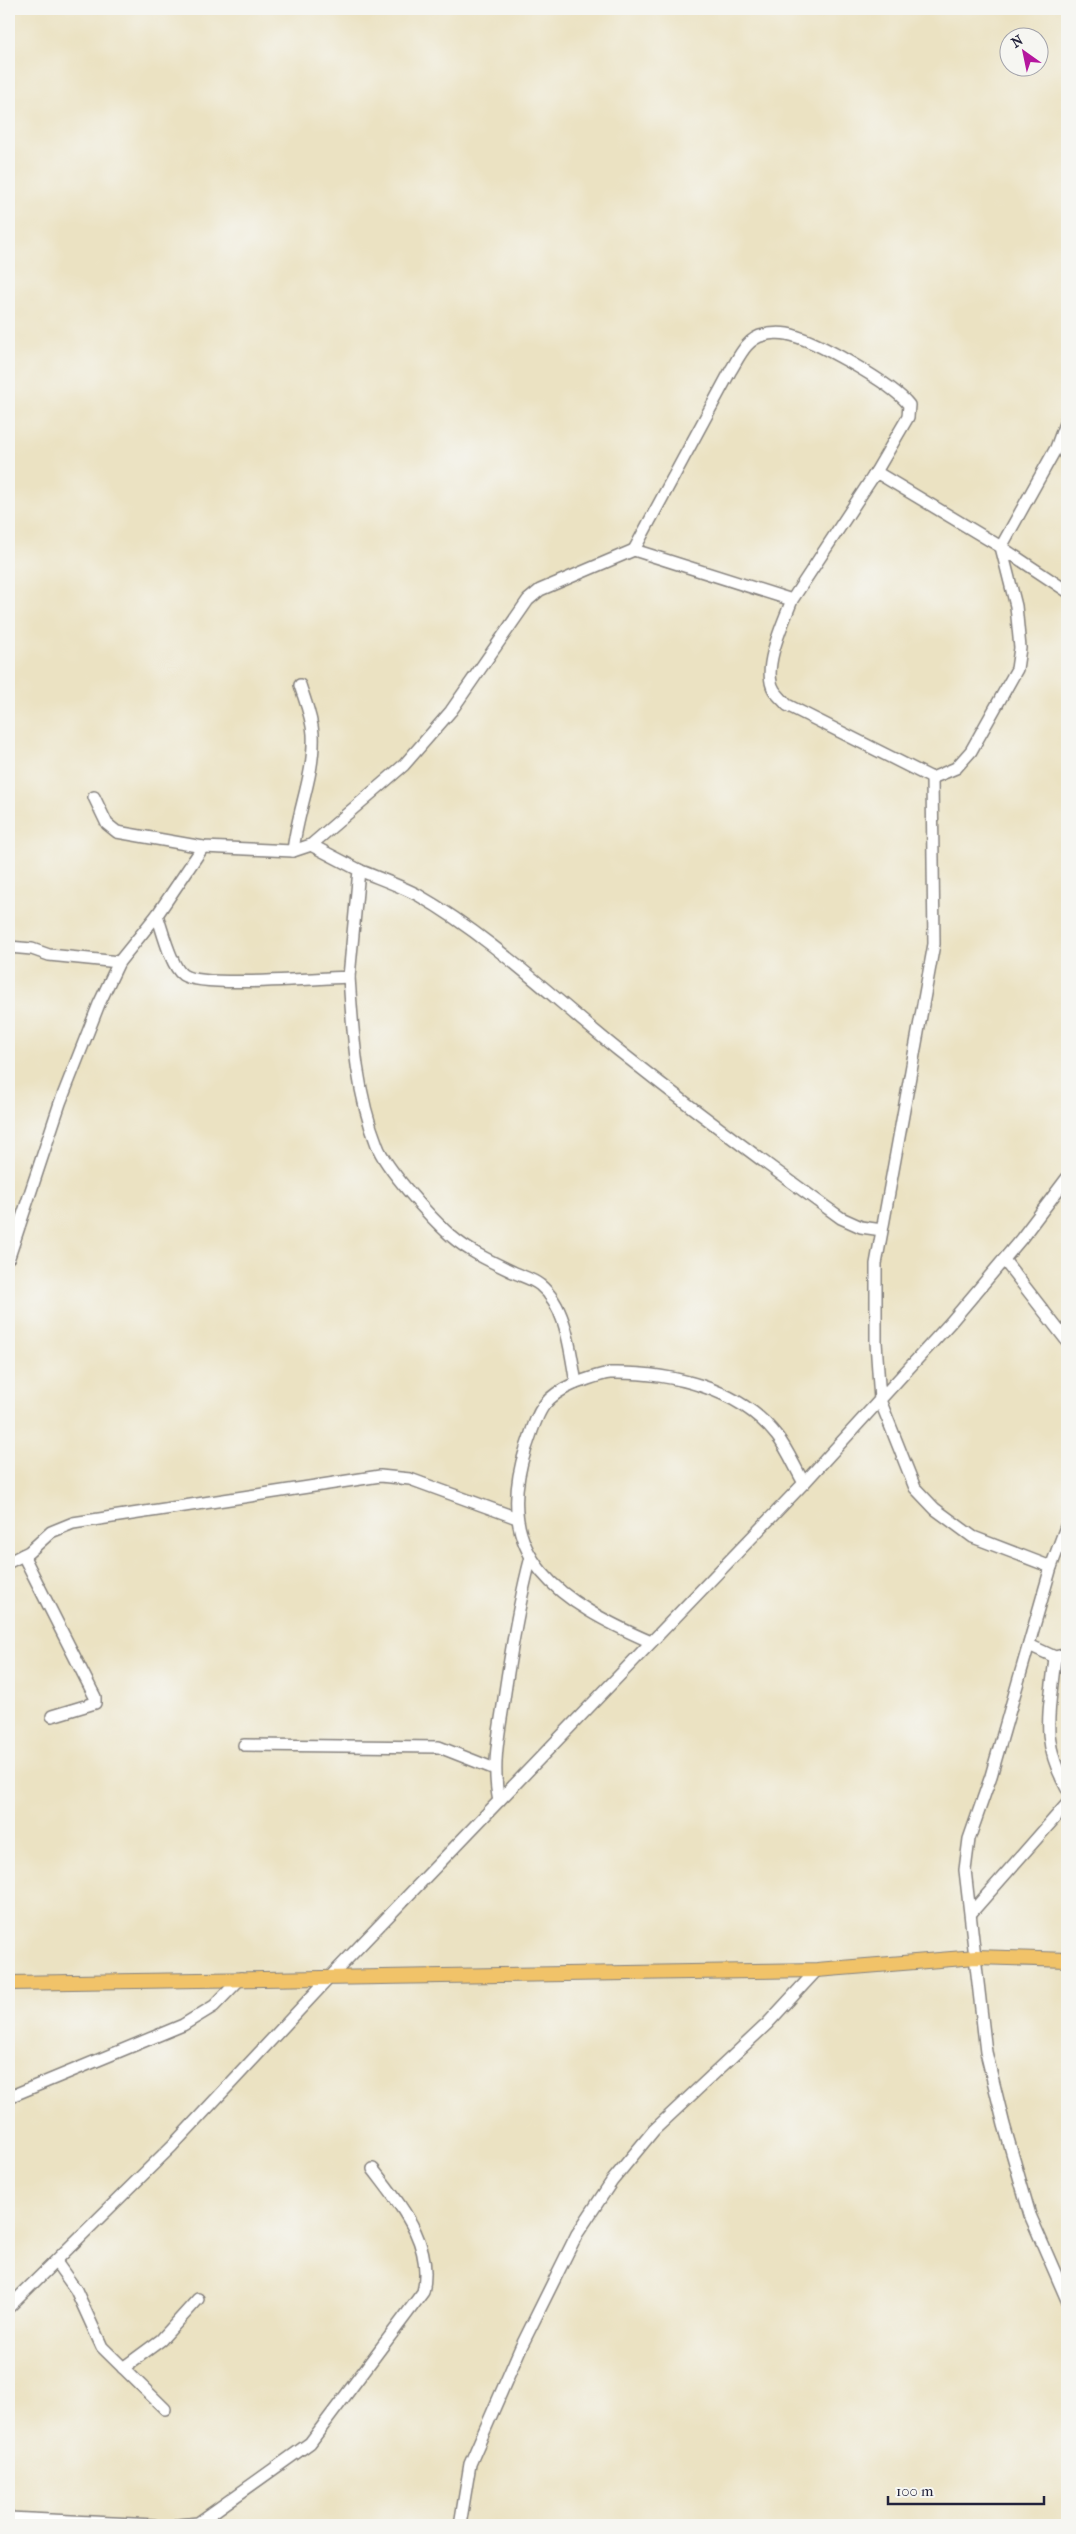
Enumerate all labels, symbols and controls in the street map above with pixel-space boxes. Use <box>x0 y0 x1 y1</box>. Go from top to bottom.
north arrow <box>998 28 1048 78</box>
text: N <box>1008 31 1027 52</box>
scale bar <box>888 2474 1045 2506</box>
text: 100 m <box>896 2482 934 2500</box>

